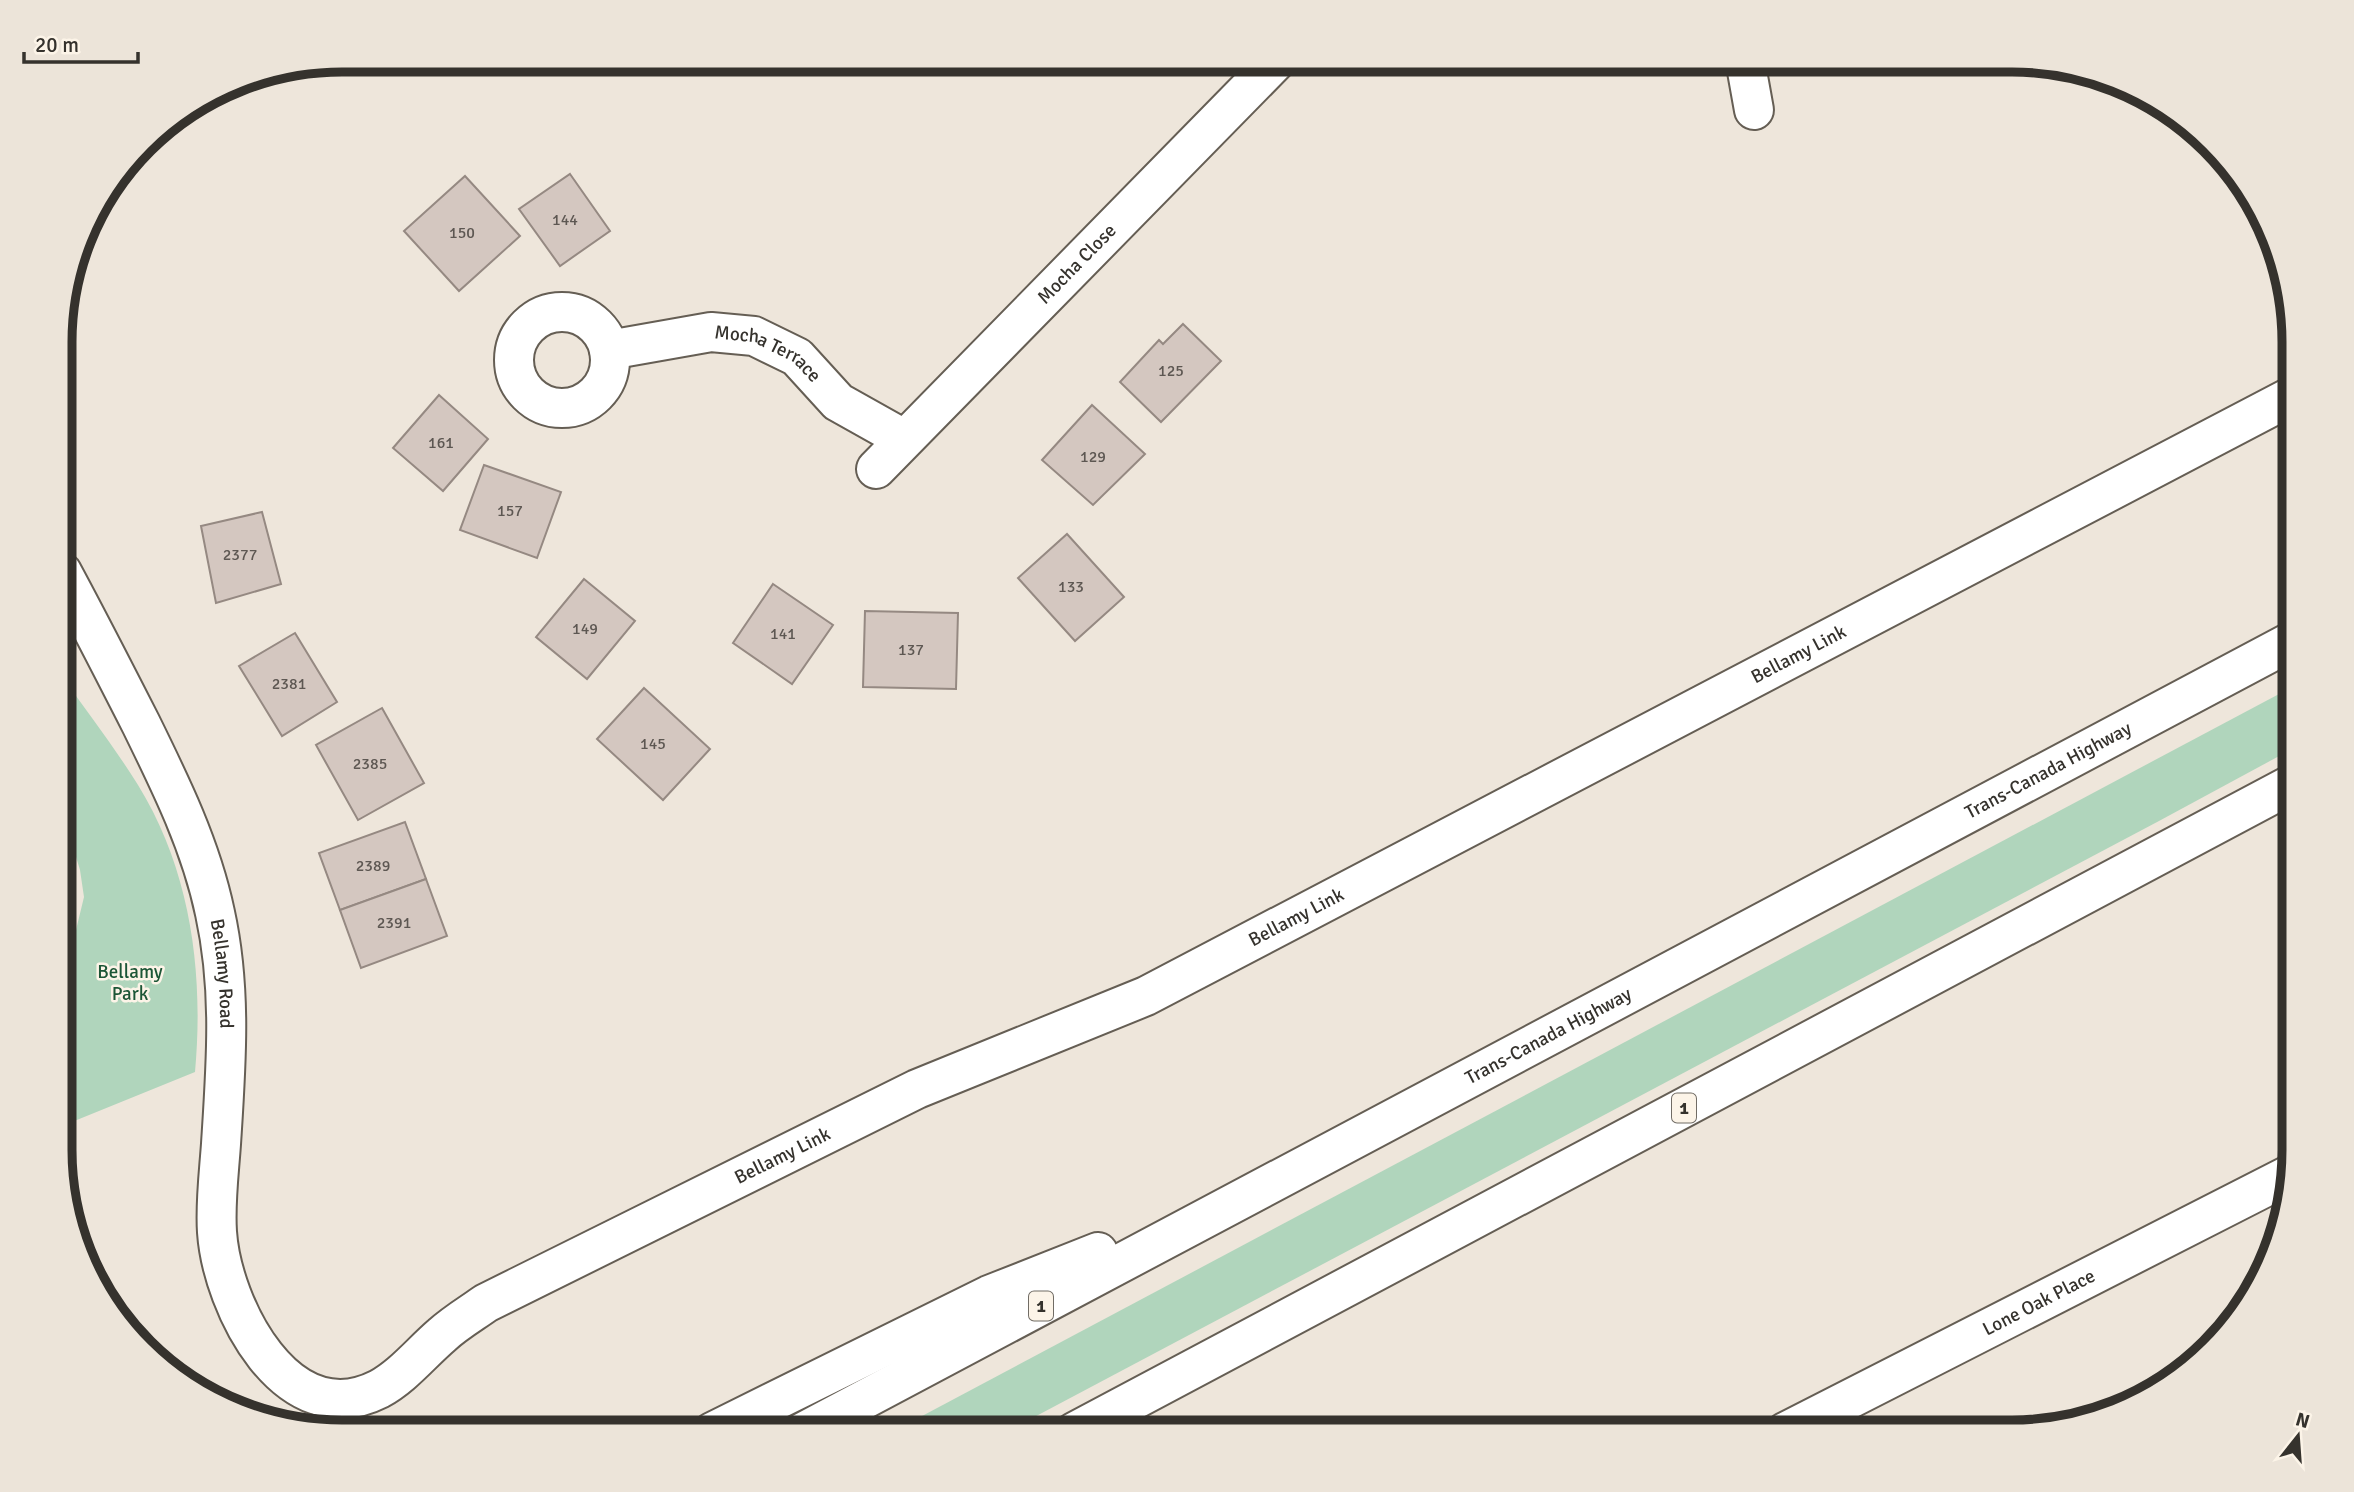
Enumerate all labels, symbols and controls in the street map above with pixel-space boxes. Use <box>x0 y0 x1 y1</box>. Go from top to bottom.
scale bar <box>24 21 138 65</box>
text: 20 m <box>35 32 79 58</box>
house number: 144 <box>552 210 578 230</box>
street label: Mocha Close <box>1032 219 1122 309</box>
house number: 150 <box>449 223 475 243</box>
street label: Mocha Terrace <box>714 320 826 387</box>
house number: 125 <box>1158 361 1184 381</box>
house number: 161 <box>428 433 454 453</box>
house number: 129 <box>1080 447 1106 467</box>
house number: 157 <box>497 501 523 521</box>
house number: 2377 <box>223 545 257 565</box>
house number: 133 <box>1058 577 1084 597</box>
house number: 149 <box>572 619 598 639</box>
street label: Bellamy Link <box>1747 619 1851 689</box>
house number: 141 <box>770 624 796 644</box>
house number: 137 <box>898 640 924 660</box>
house number: 2381 <box>272 674 306 694</box>
street label: Trans-Canada Highway <box>1961 716 2136 825</box>
house number: 145 <box>640 734 666 754</box>
house number: 2385 <box>353 754 387 774</box>
house number: 2389 <box>356 856 390 876</box>
street label: Bellamy Link <box>1245 882 1348 952</box>
house number: 2391 <box>377 913 411 933</box>
street label: Bellamy Road <box>205 917 238 1029</box>
park label: Bellamy Park <box>97 960 163 1006</box>
street label: Trans-Canada Highway <box>1461 982 1636 1090</box>
road number: 1 <box>1672 1093 1696 1122</box>
street label: Bellamy Link <box>730 1122 835 1190</box>
street label: Lone Oak Place <box>1978 1264 2099 1341</box>
road number: 1 <box>1029 1292 1053 1321</box>
north arrow <box>2263 1401 2333 1471</box>
text: N <box>2293 1407 2313 1434</box>

